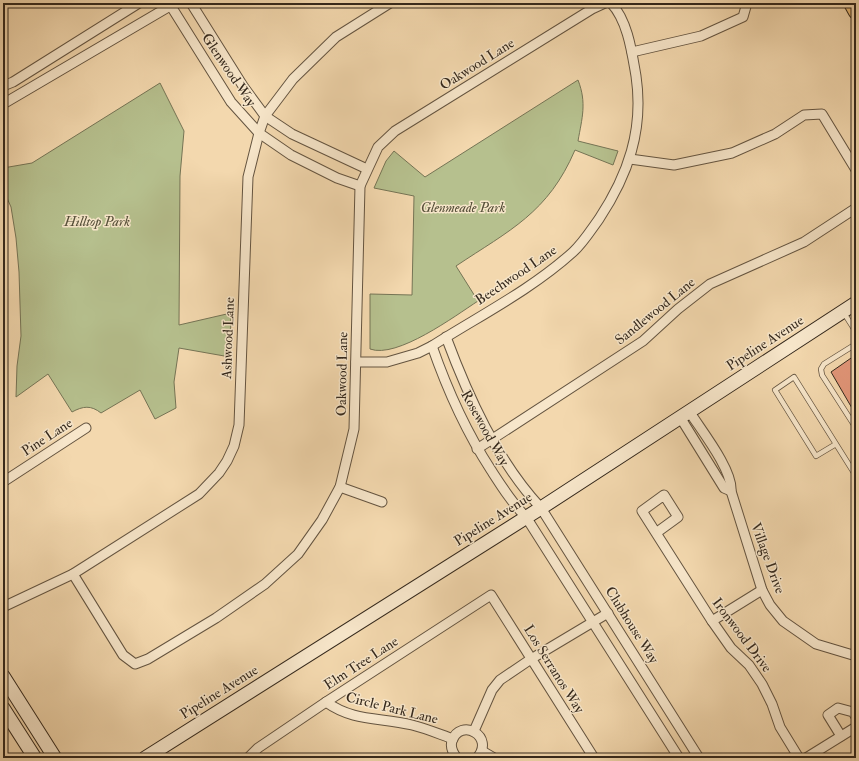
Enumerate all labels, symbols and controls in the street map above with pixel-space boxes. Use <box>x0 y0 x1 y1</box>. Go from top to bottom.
street label: Glenwood Way <box>197 30 260 111</box>
street label: Oakwood Lane <box>437 34 517 94</box>
park label: Glenmeade Park <box>421 199 505 216</box>
park label: Hilltop Park <box>63 213 130 230</box>
street label: Beechwood Lane <box>472 241 560 308</box>
street label: Sandlewood Lane <box>612 274 698 348</box>
street label: Ashwood Lane <box>218 297 238 380</box>
street label: Pipeline Avenue <box>723 312 807 375</box>
street label: Oakwood Lane <box>333 331 351 416</box>
street label: Rosewood Way <box>456 387 513 470</box>
street label: Pine Lane <box>19 414 76 460</box>
street label: Pipeline Avenue <box>451 488 536 551</box>
street label: Village Drive <box>747 520 789 596</box>
street label: Clubhouse Way <box>601 583 663 668</box>
street label: Ironwood Drive <box>709 595 776 676</box>
street label: Los Serranos Way <box>519 622 588 718</box>
street label: Elm Tree Lane <box>321 633 401 693</box>
street label: Pipeline Avenue <box>177 661 262 724</box>
street label: Circle Park Lane <box>344 688 440 728</box>

